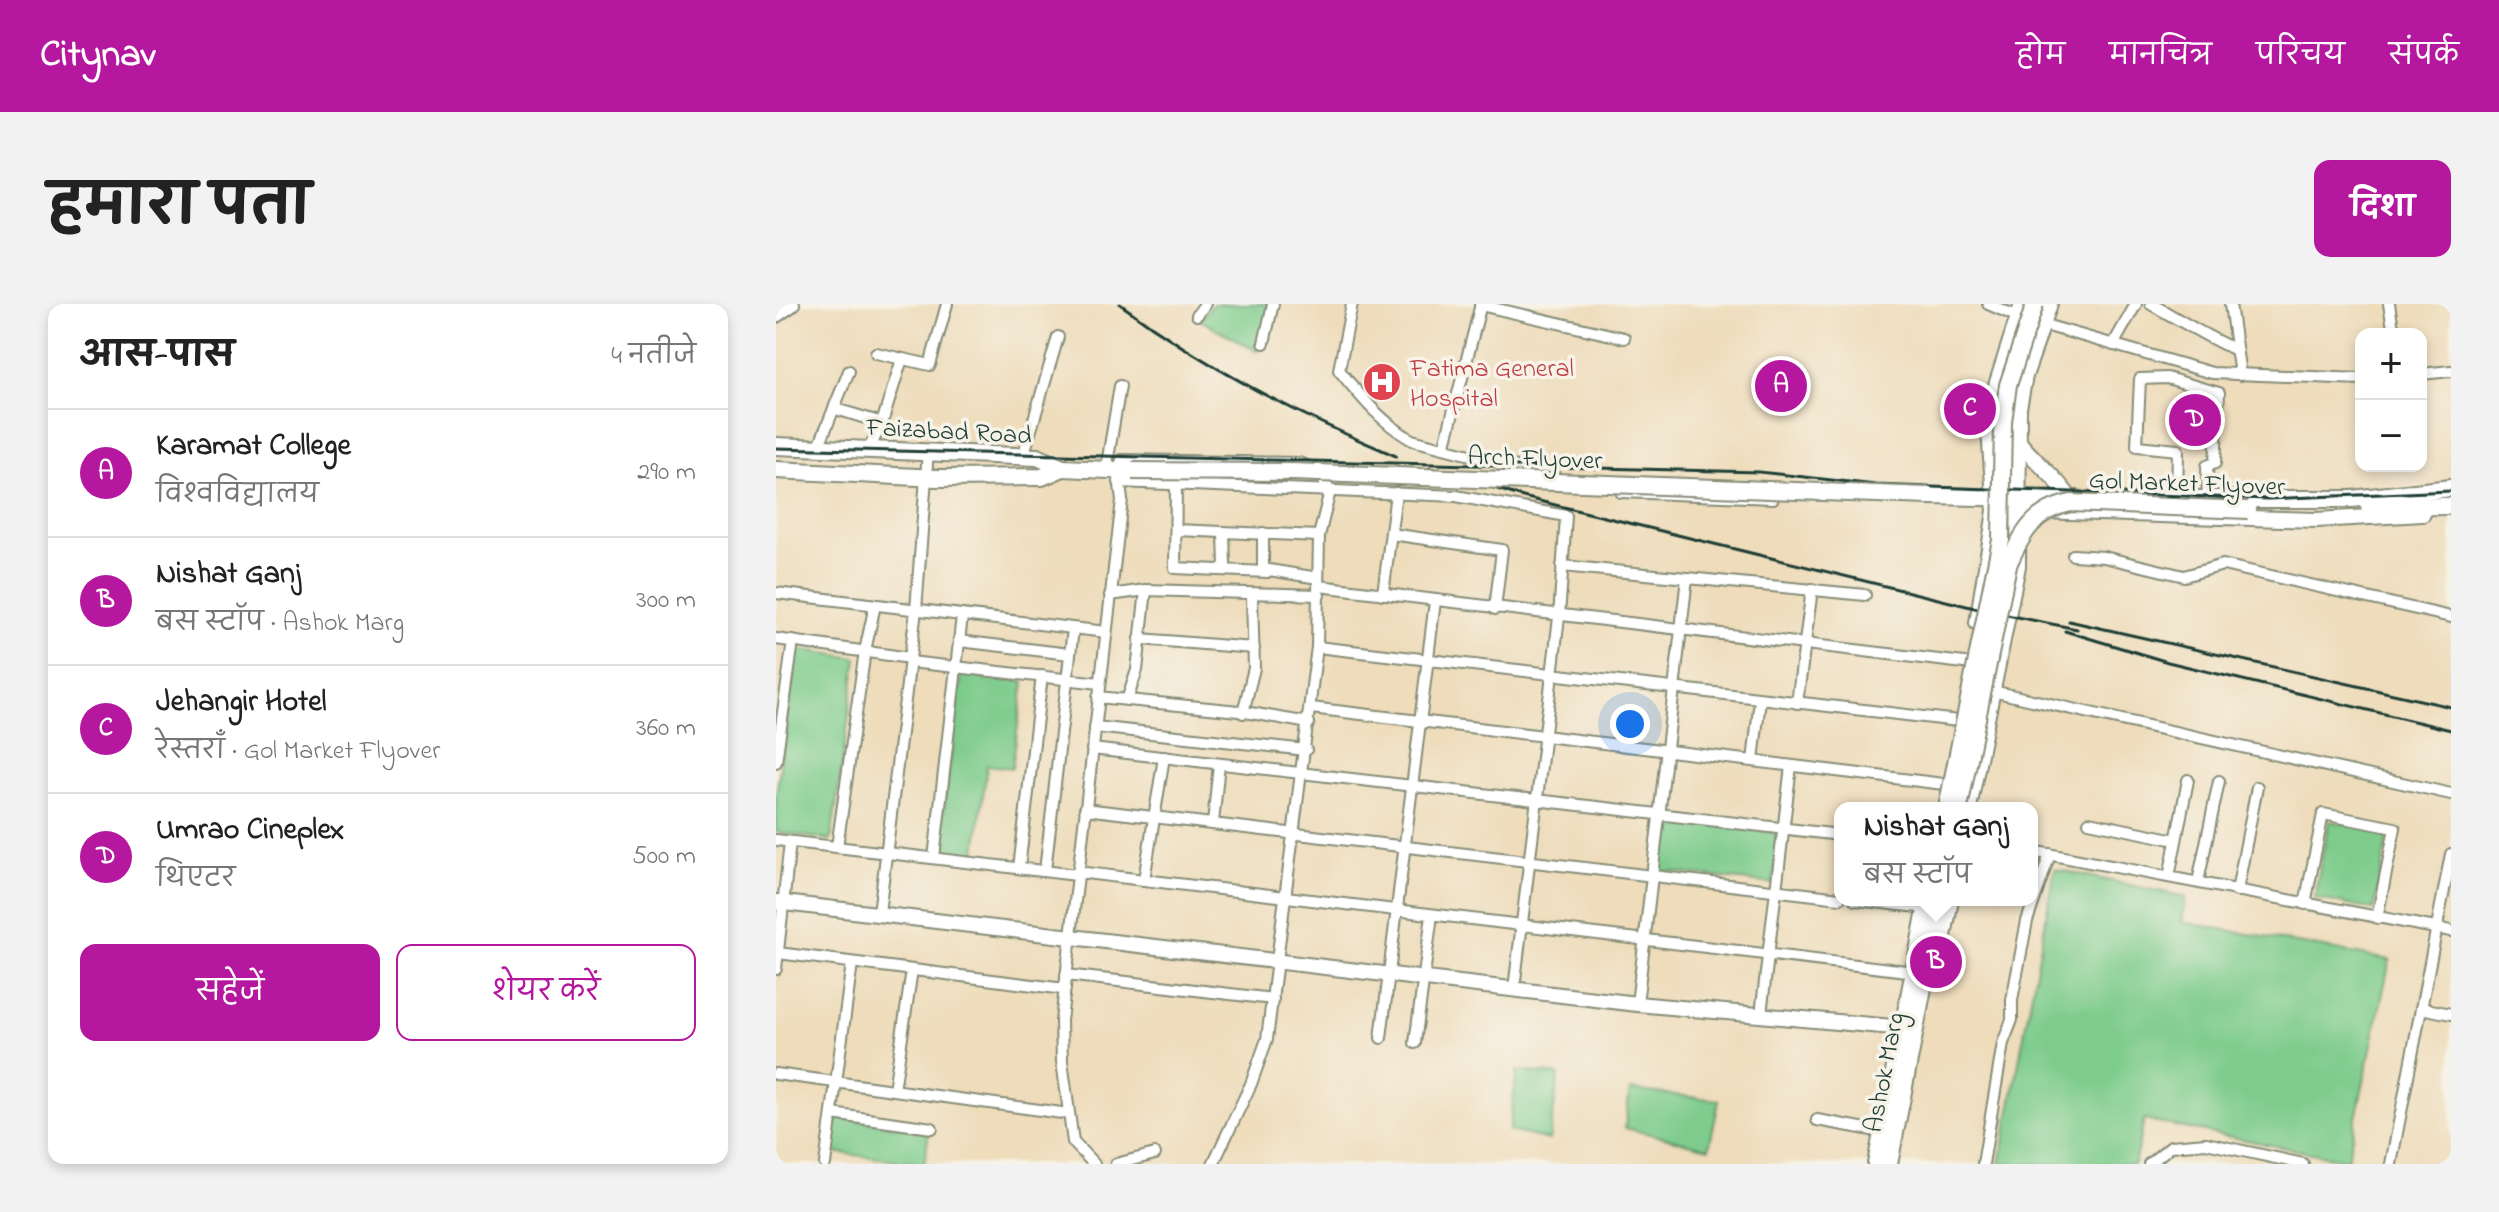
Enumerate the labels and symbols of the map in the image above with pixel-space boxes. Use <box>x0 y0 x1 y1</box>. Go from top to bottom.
place label: Fatima General Hospital <box>1409 351 1574 419</box>
pin: A <box>1755 356 1807 416</box>
hospital icon: Fatima General Hospital <box>1361 361 1403 403</box>
pin: C <box>1944 379 1996 439</box>
pin: D <box>2169 390 2221 450</box>
street label: Faizabad Road <box>864 410 1033 456</box>
street label: Arch Flyover <box>1467 439 1604 481</box>
street label: Gol Market Flyover <box>2088 463 2287 507</box>
your location <box>1610 704 1650 744</box>
pin: B <box>1910 932 1962 992</box>
street label: Ashok Marg <box>1856 1009 1916 1136</box>

